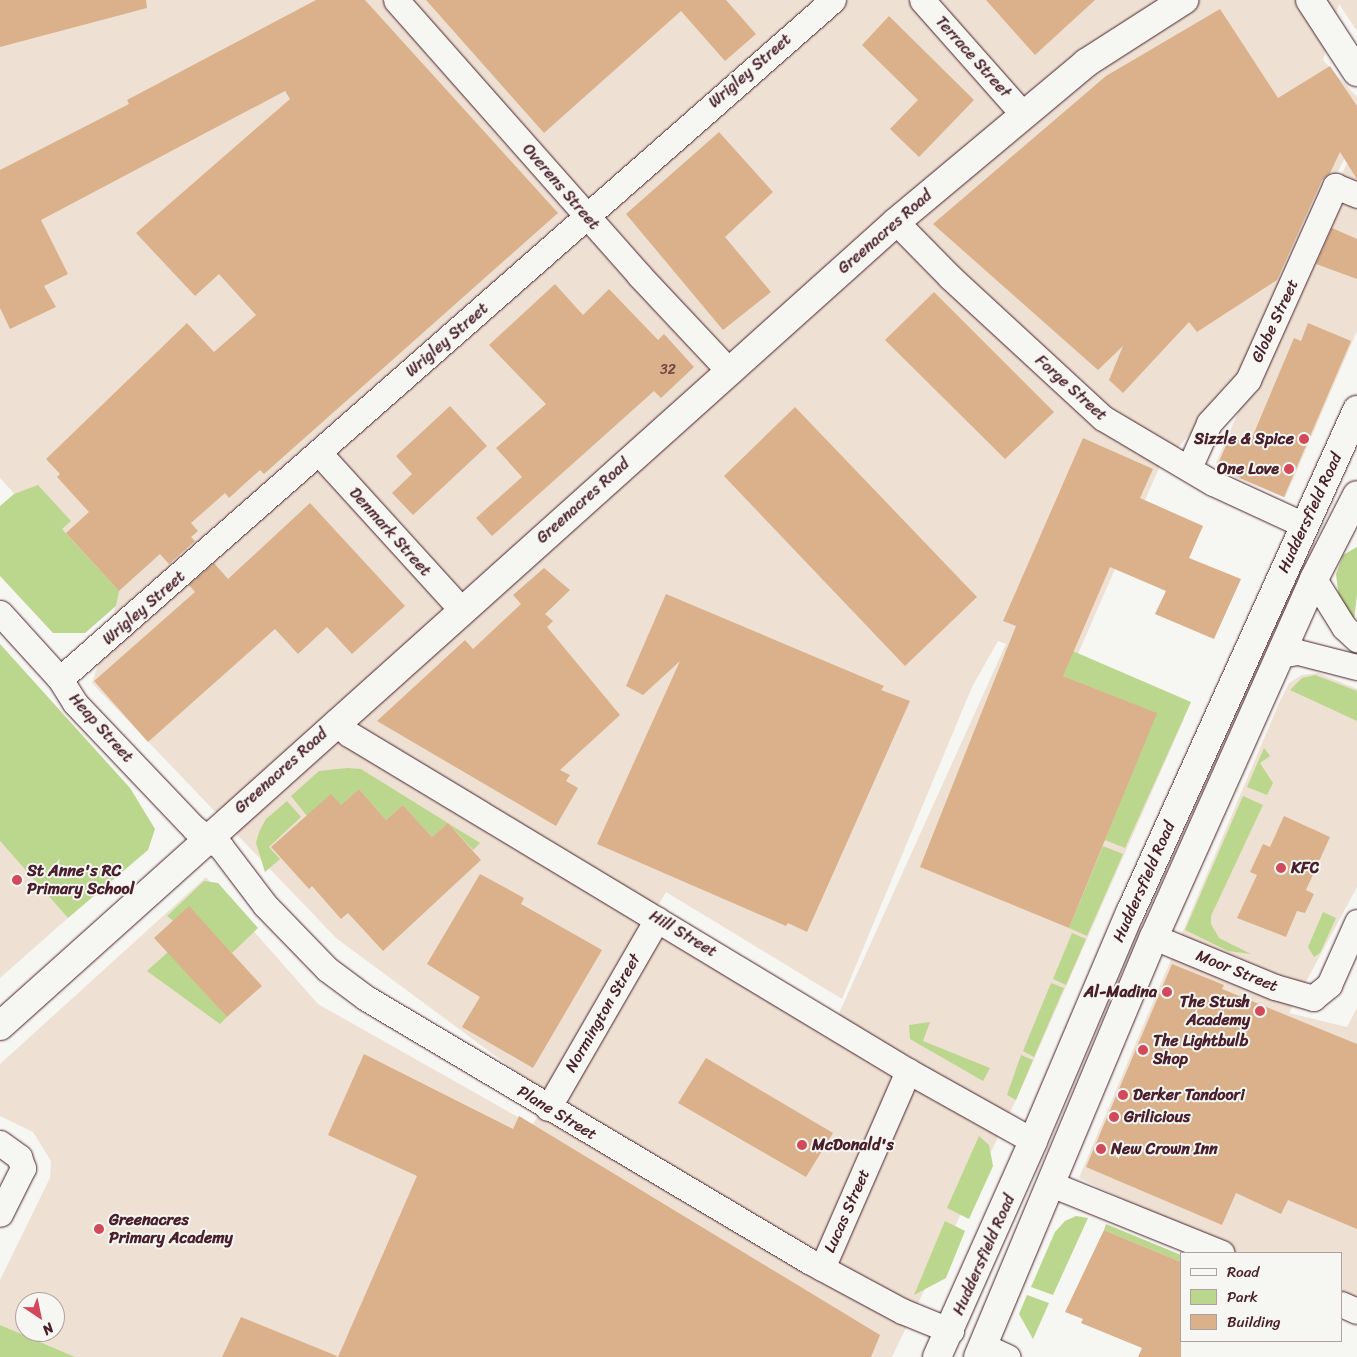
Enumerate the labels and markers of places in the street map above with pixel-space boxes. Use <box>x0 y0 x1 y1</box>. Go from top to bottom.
place label: Sizzle & Spice <box>1194 429 1294 449</box>
marker: Sizzle & Spice <box>1298 433 1310 445</box>
place label: One Love <box>1216 459 1279 479</box>
marker: One Love <box>1283 463 1295 475</box>
place label: KFC <box>1291 858 1319 878</box>
place label: St Anne's RC Primary School <box>27 861 134 899</box>
marker: KFC <box>1275 862 1287 874</box>
marker: St Anne's RC Primary School <box>11 874 23 886</box>
place label: Al-Madina <box>1084 982 1157 1002</box>
marker: Al-Madina <box>1161 986 1173 998</box>
place label: The Stush Academy <box>1179 992 1250 1030</box>
marker: The Stush Academy <box>1254 1005 1266 1017</box>
place label: The Lightbulb Shop <box>1153 1031 1248 1069</box>
marker: The Lightbulb Shop <box>1137 1044 1149 1056</box>
place label: Derker Tandoori <box>1133 1085 1244 1105</box>
marker: Derker Tandoori <box>1117 1089 1129 1101</box>
place label: Grilicious <box>1124 1107 1190 1127</box>
marker: Grilicious <box>1108 1111 1120 1123</box>
place label: McDonald's <box>812 1135 894 1155</box>
marker: McDonald's <box>796 1139 808 1151</box>
place label: New Crown Inn <box>1111 1139 1218 1159</box>
marker: New Crown Inn <box>1095 1143 1107 1155</box>
place label: Greenacres Primary Academy <box>109 1210 233 1248</box>
marker: Greenacres Primary Academy <box>93 1223 105 1235</box>

